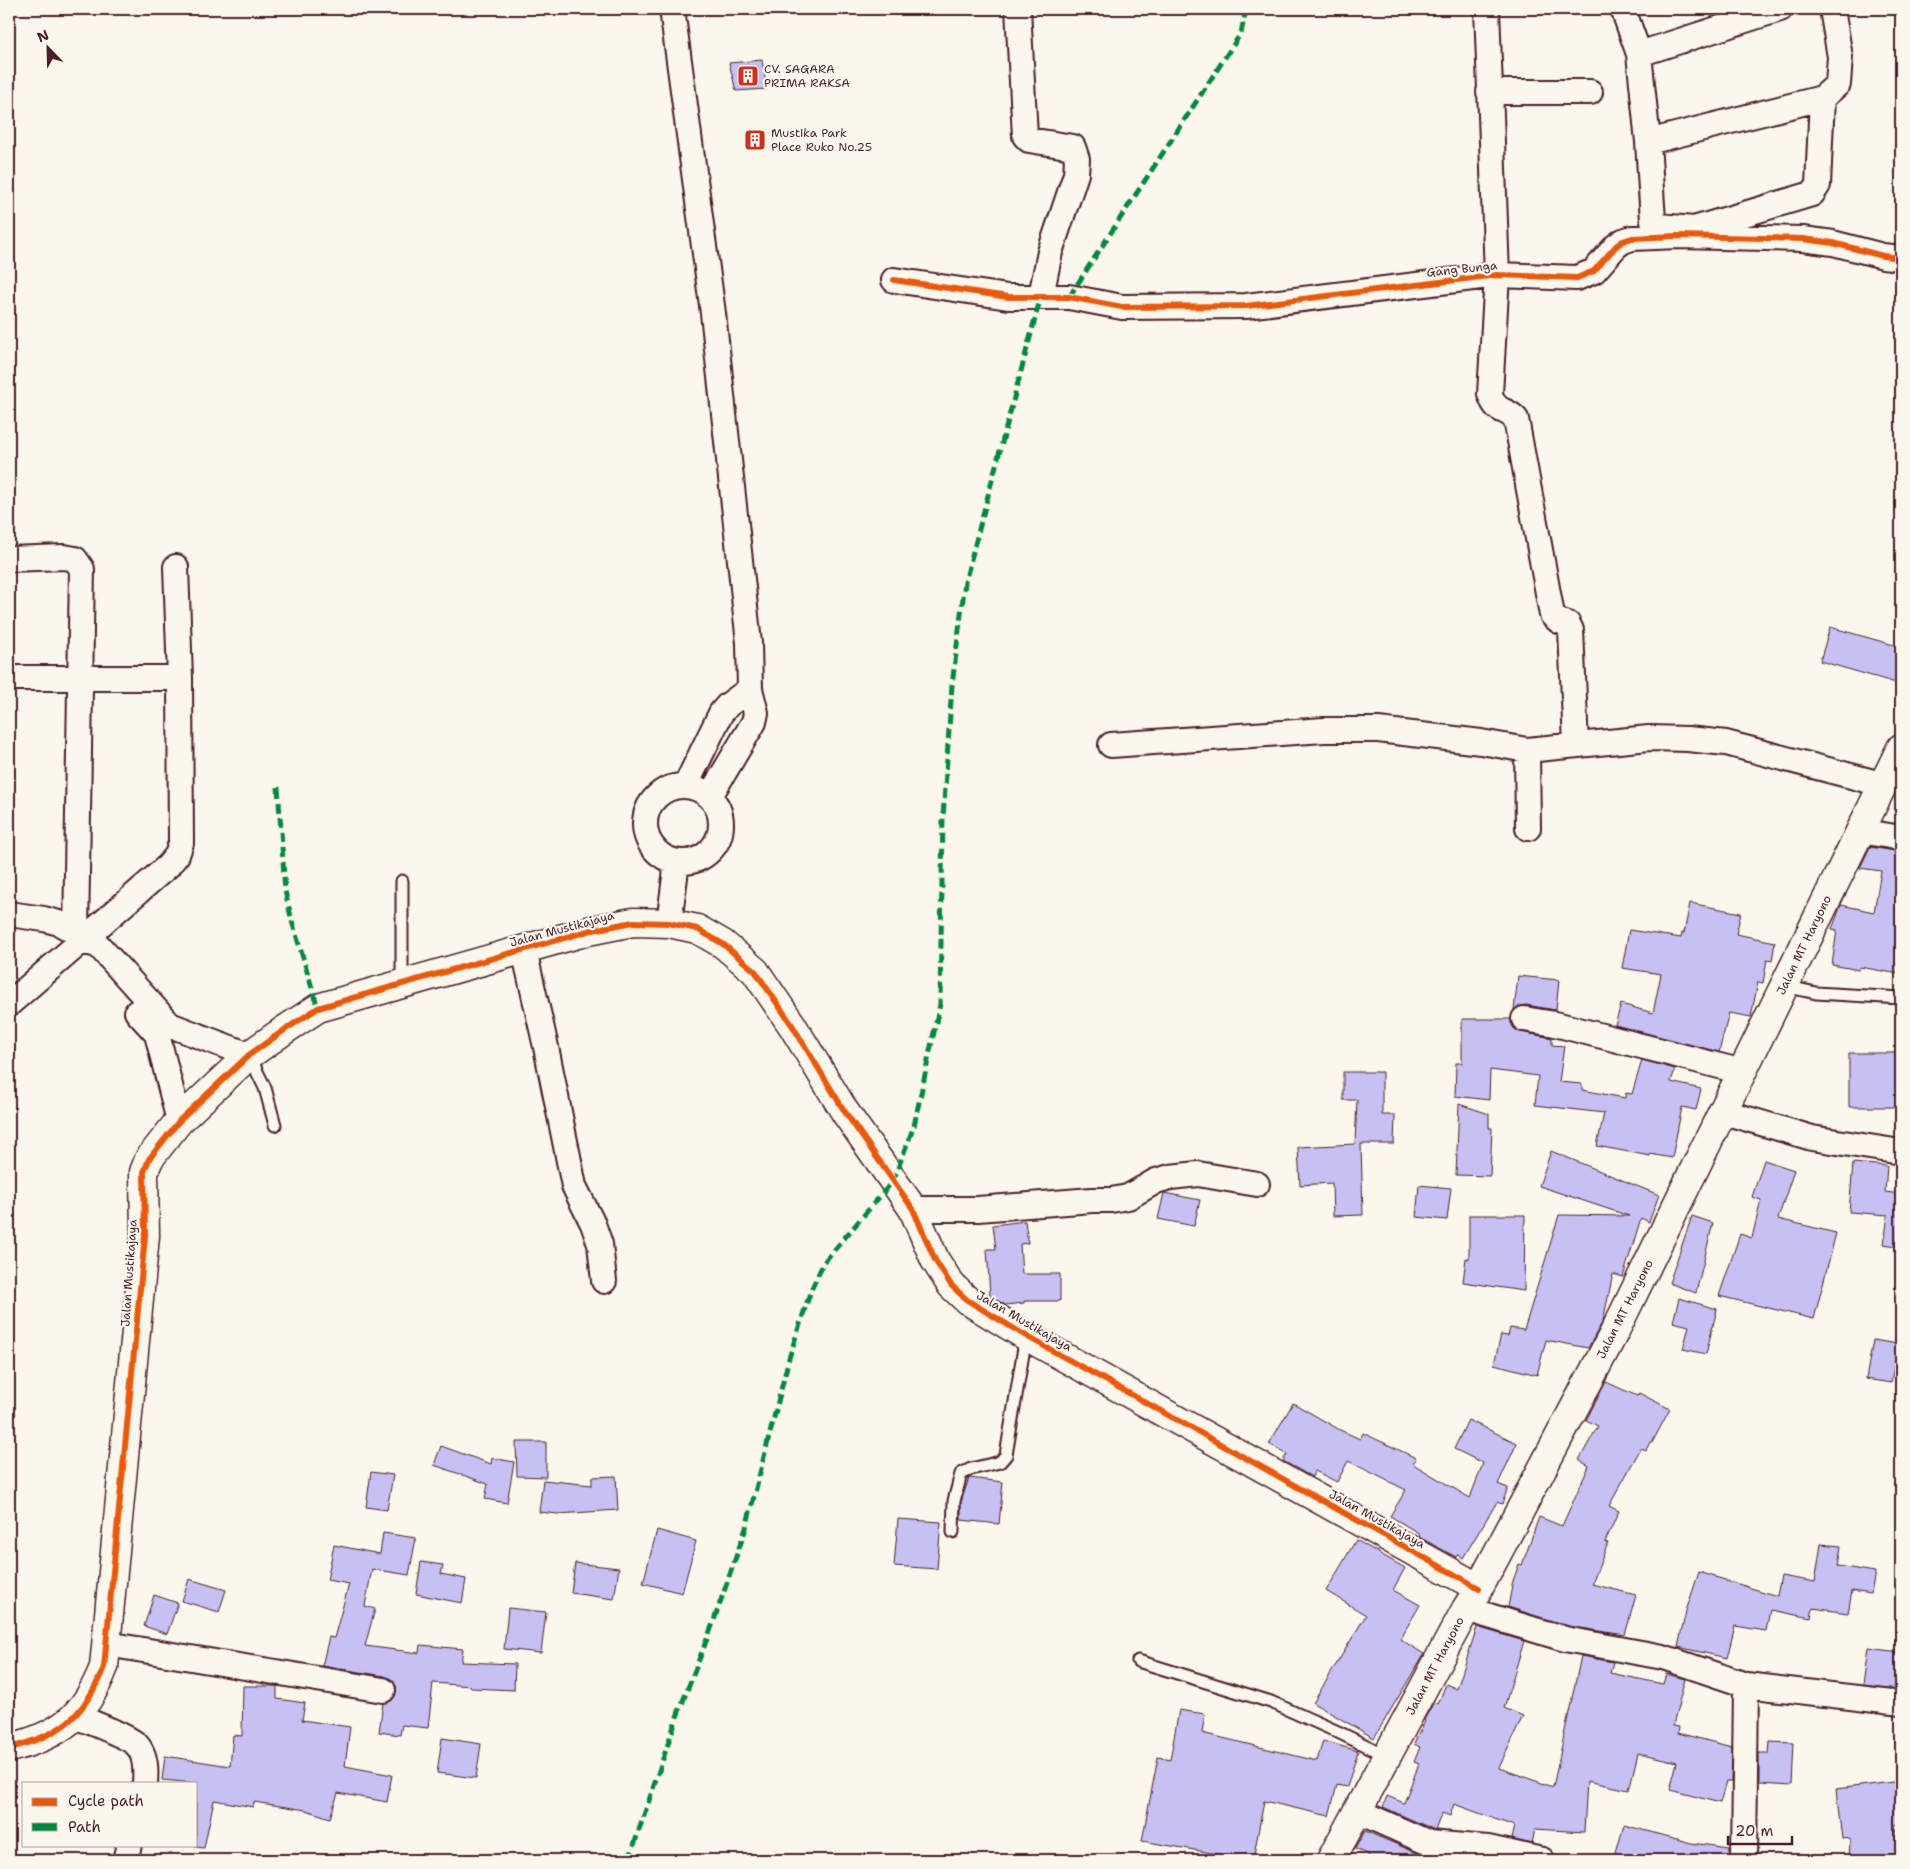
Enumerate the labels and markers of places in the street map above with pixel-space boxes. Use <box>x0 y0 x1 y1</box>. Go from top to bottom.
place label: CV. SAGARA PRIMA RAKSA <box>764 61 850 91</box>
building icon: CV. SAGARA PRIMA RAKSA <box>736 64 760 88</box>
place label: Mustika Park Place Ruko No.25 <box>771 125 872 155</box>
building icon: Mustika Park Place Ruko No.25 <box>743 128 767 152</box>

